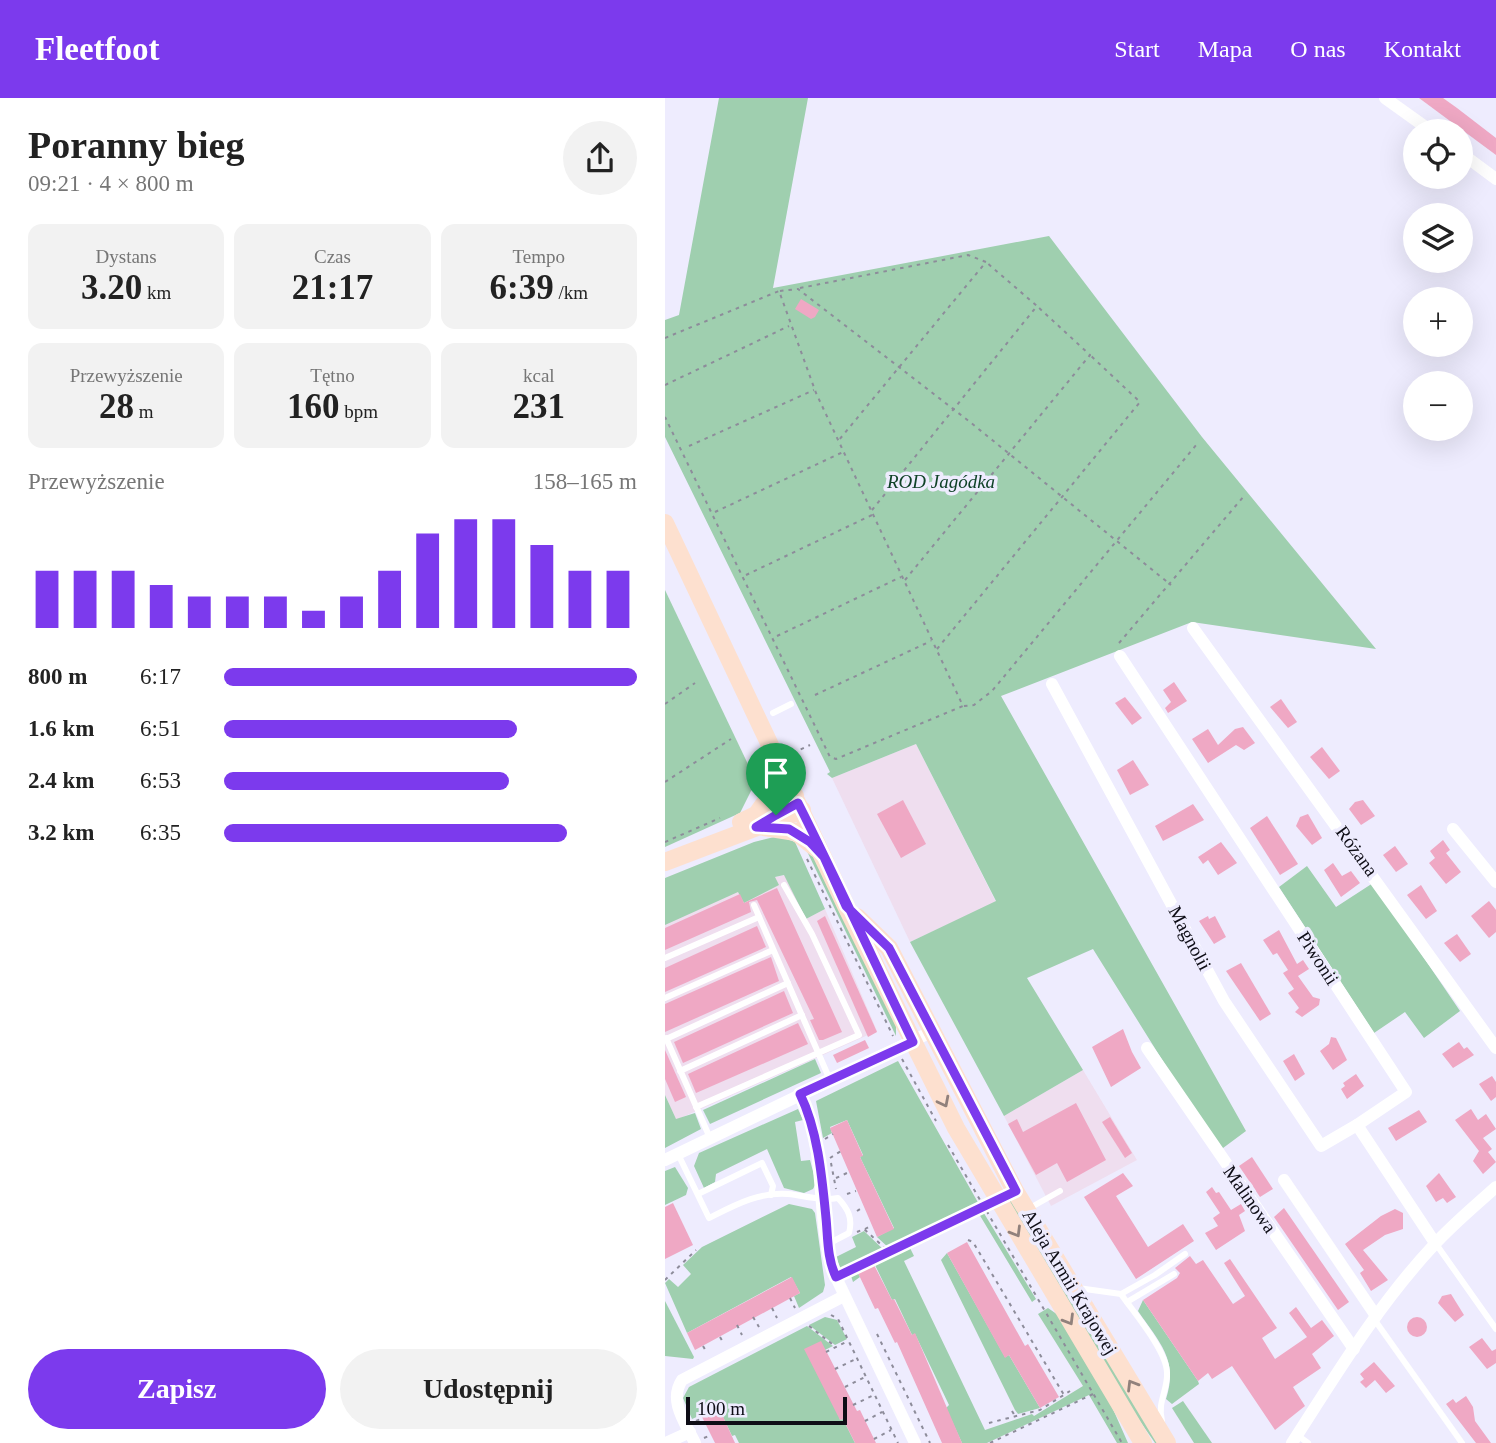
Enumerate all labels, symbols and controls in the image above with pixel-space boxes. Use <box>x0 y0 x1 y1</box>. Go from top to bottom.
text: Fleetfoot <box>35 31 160 67</box>
text: Start <box>1114 36 1160 62</box>
text: Mapa <box>1198 36 1252 62</box>
text: O nas <box>1290 36 1346 62</box>
text: Kontakt <box>1384 36 1461 62</box>
map controls <box>1403 119 1473 441</box>
button: locate <box>1403 119 1473 189</box>
button: share <box>563 121 637 195</box>
text: Poranny bieg <box>28 124 244 166</box>
text: 09:21 · 4 × 800 m <box>28 171 194 196</box>
button: layers <box>1403 203 1473 273</box>
text: Dystans <box>96 246 157 267</box>
text: Czas <box>314 246 351 267</box>
text: Tempo <box>513 246 565 267</box>
text: 3.20 <box>81 268 142 307</box>
text: 21:17 <box>292 268 373 307</box>
text: 6:39 <box>490 268 554 307</box>
text: km <box>142 282 171 303</box>
text: /km <box>554 282 588 303</box>
button: + <box>1403 287 1473 357</box>
text: Przewyższenie <box>70 365 183 386</box>
text: Tętno <box>310 365 355 386</box>
text: kcal <box>523 365 555 386</box>
button: − <box>1403 371 1473 441</box>
text: 28 <box>99 387 134 426</box>
text: 160 <box>287 387 339 426</box>
text: 231 <box>513 387 565 426</box>
text: m <box>134 401 153 422</box>
text: bpm <box>339 401 378 422</box>
text: Przewyższenie <box>28 469 165 494</box>
text: 158–165 m <box>533 469 637 494</box>
park label: ROD Jagódka <box>886 471 995 492</box>
text: 800 m <box>28 664 87 689</box>
text: 6:17 <box>140 664 181 689</box>
text: 1.6 km <box>28 716 94 741</box>
text: 6:51 <box>140 716 181 741</box>
pin <box>746 743 806 815</box>
icon: arrive <box>757 754 795 792</box>
text: 2.4 km <box>28 768 94 793</box>
text: 6:53 <box>140 768 181 793</box>
text: 3.2 km <box>28 820 94 845</box>
text: 6:35 <box>140 820 181 845</box>
street label: Różana <box>1332 822 1383 881</box>
street label: Magnolii <box>1164 902 1216 974</box>
street label: Piwonii <box>1293 927 1343 989</box>
one-way arrow <box>935 1095 949 1107</box>
street label: Malinowa <box>1219 1161 1281 1237</box>
street label: Aleja Armii Krajowej <box>1018 1206 1122 1358</box>
one-way arrow <box>1008 1225 1021 1238</box>
one-way arrow <box>1061 1312 1074 1325</box>
button: Zapisz <box>28 1349 326 1429</box>
button: Udostępnij <box>340 1349 637 1429</box>
one-way arrow <box>1127 1379 1140 1392</box>
scale bar <box>686 1394 847 1426</box>
text: 100 m <box>697 1398 745 1419</box>

